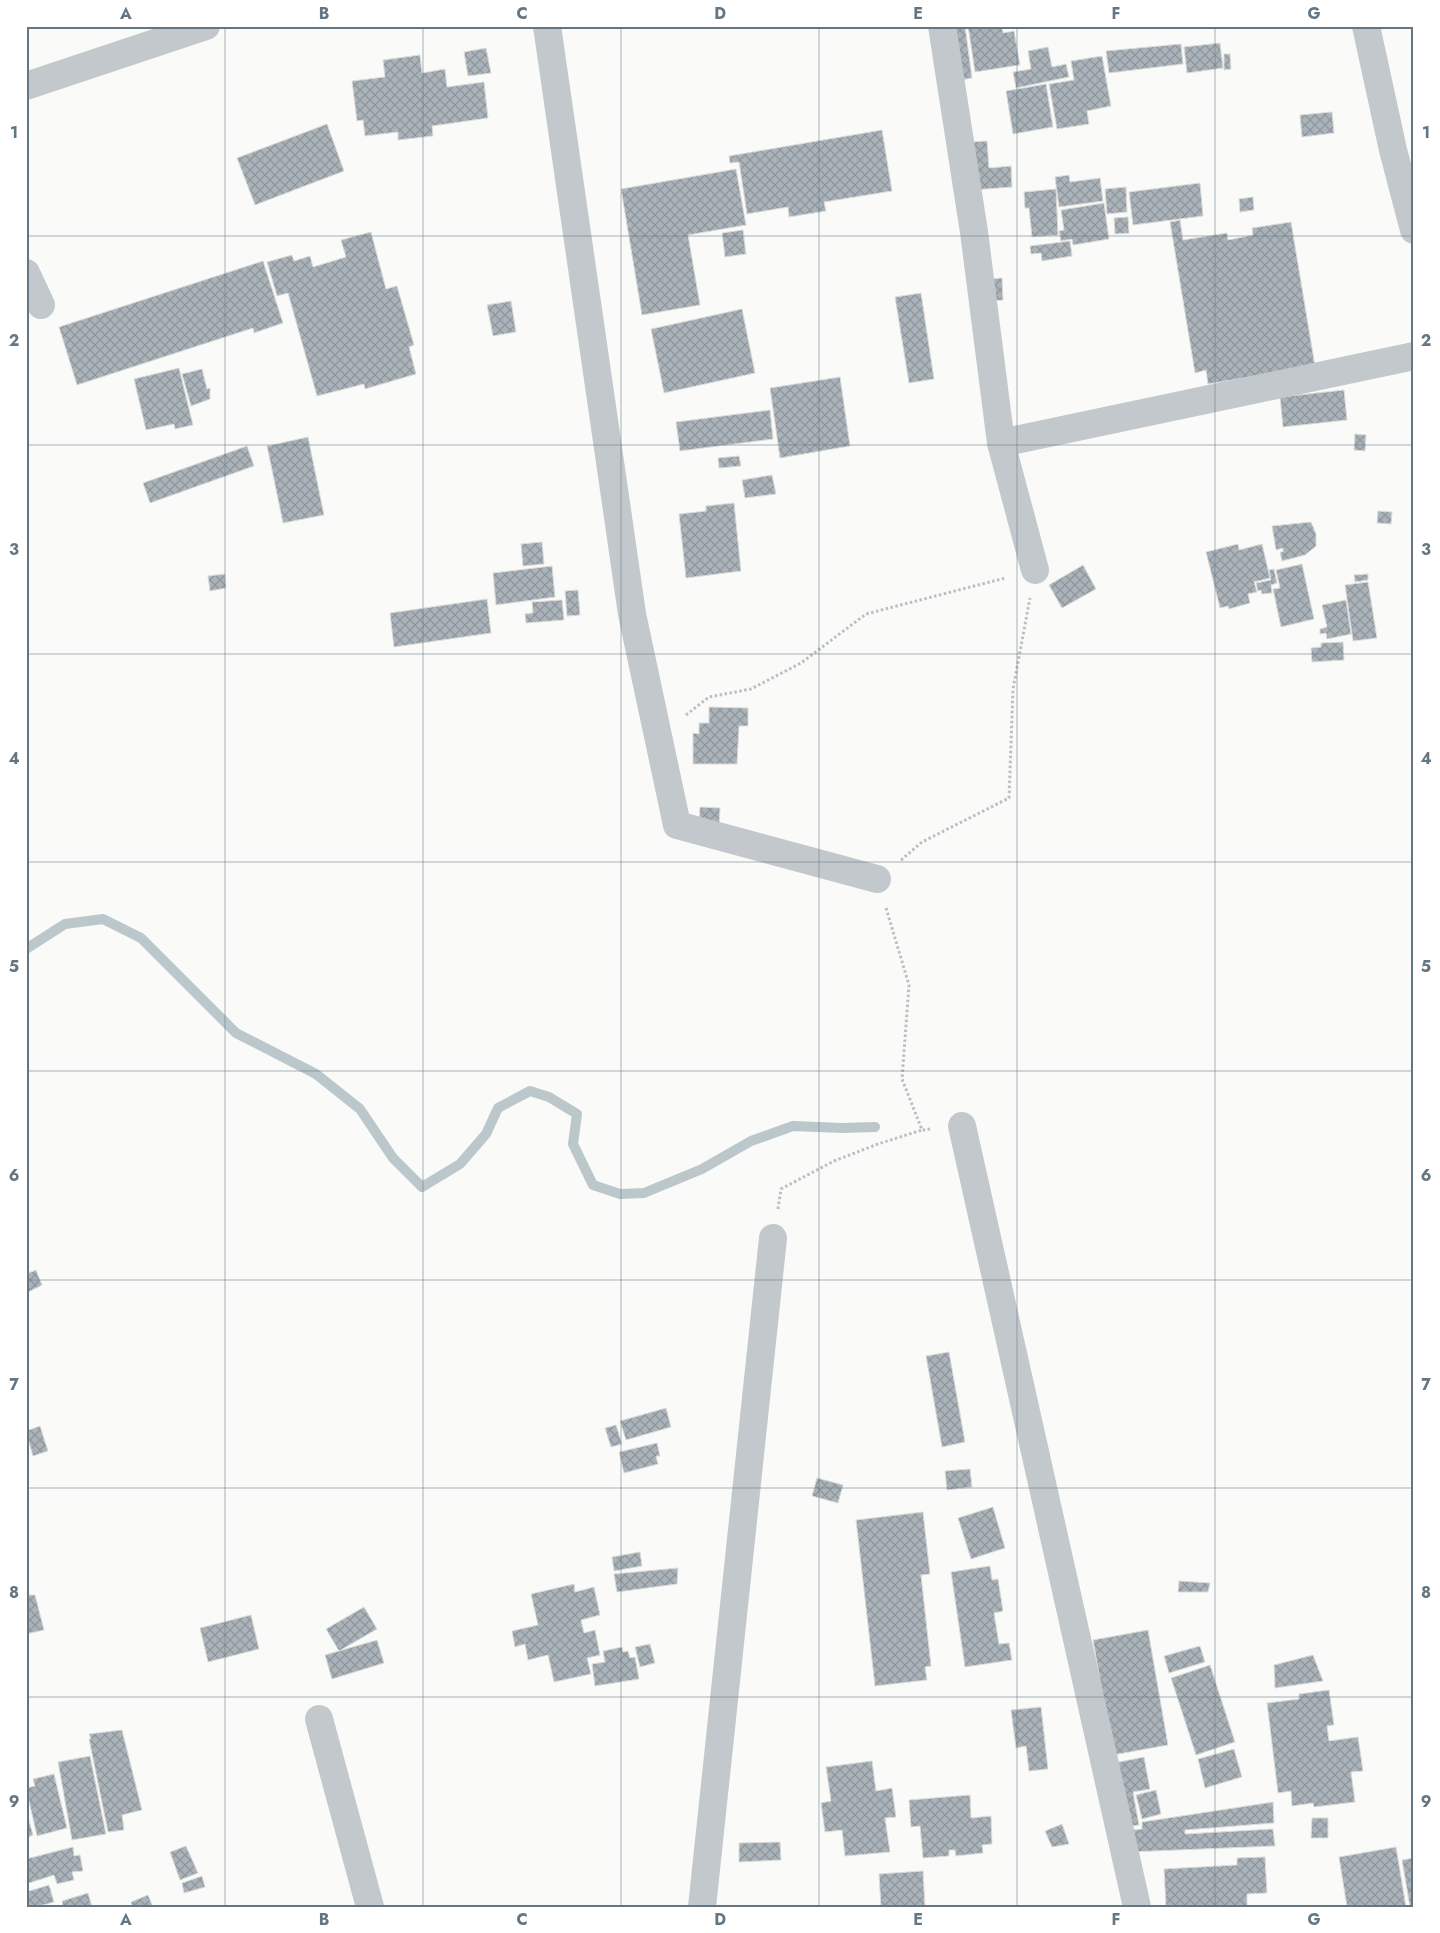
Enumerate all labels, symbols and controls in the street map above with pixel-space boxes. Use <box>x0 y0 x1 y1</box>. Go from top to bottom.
text: A <box>119 2 132 25</box>
text: B <box>319 2 329 25</box>
text: C <box>516 2 528 25</box>
text: D <box>714 2 726 25</box>
text: E <box>913 2 923 25</box>
text: F <box>1112 2 1120 25</box>
text: G <box>1307 2 1321 25</box>
text: 1 <box>10 121 18 144</box>
text: 1 <box>1422 121 1430 144</box>
text: 2 <box>9 329 19 352</box>
text: 2 <box>1421 329 1431 352</box>
text: 3 <box>9 538 19 561</box>
text: 3 <box>1421 538 1431 561</box>
text: 4 <box>8 747 20 770</box>
text: 4 <box>1420 747 1432 770</box>
text: 5 <box>9 955 19 978</box>
text: 5 <box>1421 955 1431 978</box>
text: 6 <box>9 1164 19 1187</box>
text: 6 <box>1421 1164 1431 1187</box>
text: 7 <box>9 1373 19 1396</box>
text: 7 <box>1421 1373 1431 1396</box>
text: 8 <box>9 1581 19 1604</box>
text: 8 <box>1421 1581 1431 1604</box>
text: 9 <box>9 1790 19 1813</box>
text: 9 <box>1421 1790 1431 1813</box>
text: A <box>119 1908 132 1931</box>
text: B <box>319 1908 329 1931</box>
text: C <box>516 1908 528 1931</box>
text: D <box>714 1908 726 1931</box>
text: E <box>913 1908 923 1931</box>
text: F <box>1112 1908 1120 1931</box>
text: G <box>1307 1908 1321 1931</box>

